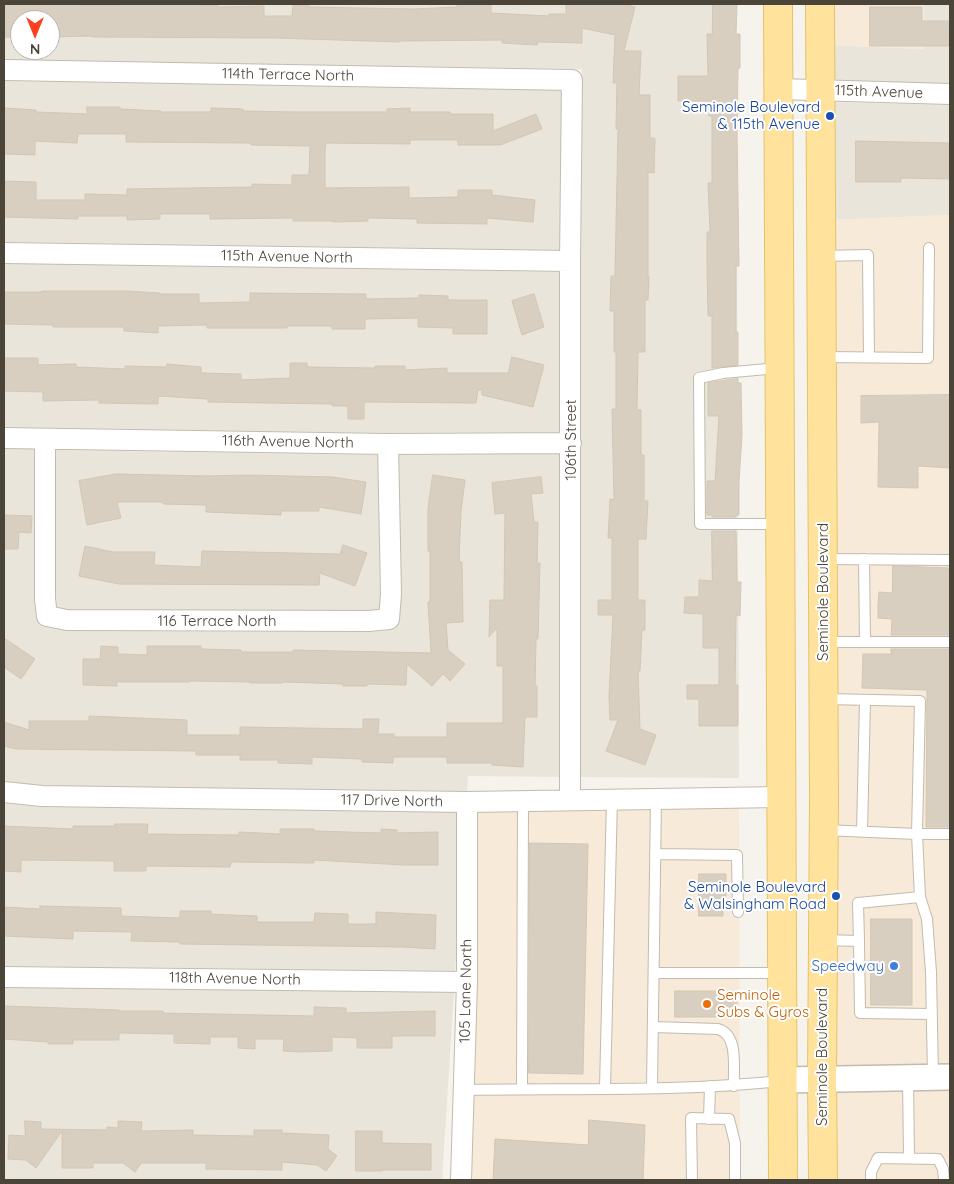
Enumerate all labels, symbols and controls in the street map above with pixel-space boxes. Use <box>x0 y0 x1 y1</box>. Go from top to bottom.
north arrow <box>10 10 60 60</box>
text: N <box>30 40 40 58</box>
street label: 114th Terrace North <box>222 65 354 85</box>
street label: 115th Avenue <box>835 81 923 103</box>
place label: Seminole Boulevard & 115th Avenue <box>682 98 820 133</box>
marker: Seminole Boulevard & 115th Avenue <box>824 110 836 122</box>
street label: 115th Avenue North <box>221 247 353 267</box>
street label: 106th Street <box>562 399 580 481</box>
street label: 116th Avenue North <box>222 432 354 452</box>
street label: Seminole Boulevard <box>814 523 832 661</box>
street label: 116 Terrace North <box>157 612 277 630</box>
street label: 117 Drive North <box>341 791 443 811</box>
place label: Seminole Boulevard & Walsingham Road <box>684 878 826 913</box>
marker: Seminole Boulevard & Walsingham Road <box>830 890 842 902</box>
street label: 105 Lane North <box>456 939 476 1043</box>
place label: Speedway <box>811 957 884 975</box>
marker: Speedway <box>888 960 900 972</box>
street label: 118th Avenue North <box>169 969 301 989</box>
place label: Seminole Subs & Gyros <box>717 986 809 1021</box>
street label: Seminole Boulevard <box>813 988 831 1126</box>
marker: Seminole Subs & Gyros <box>701 998 713 1010</box>

